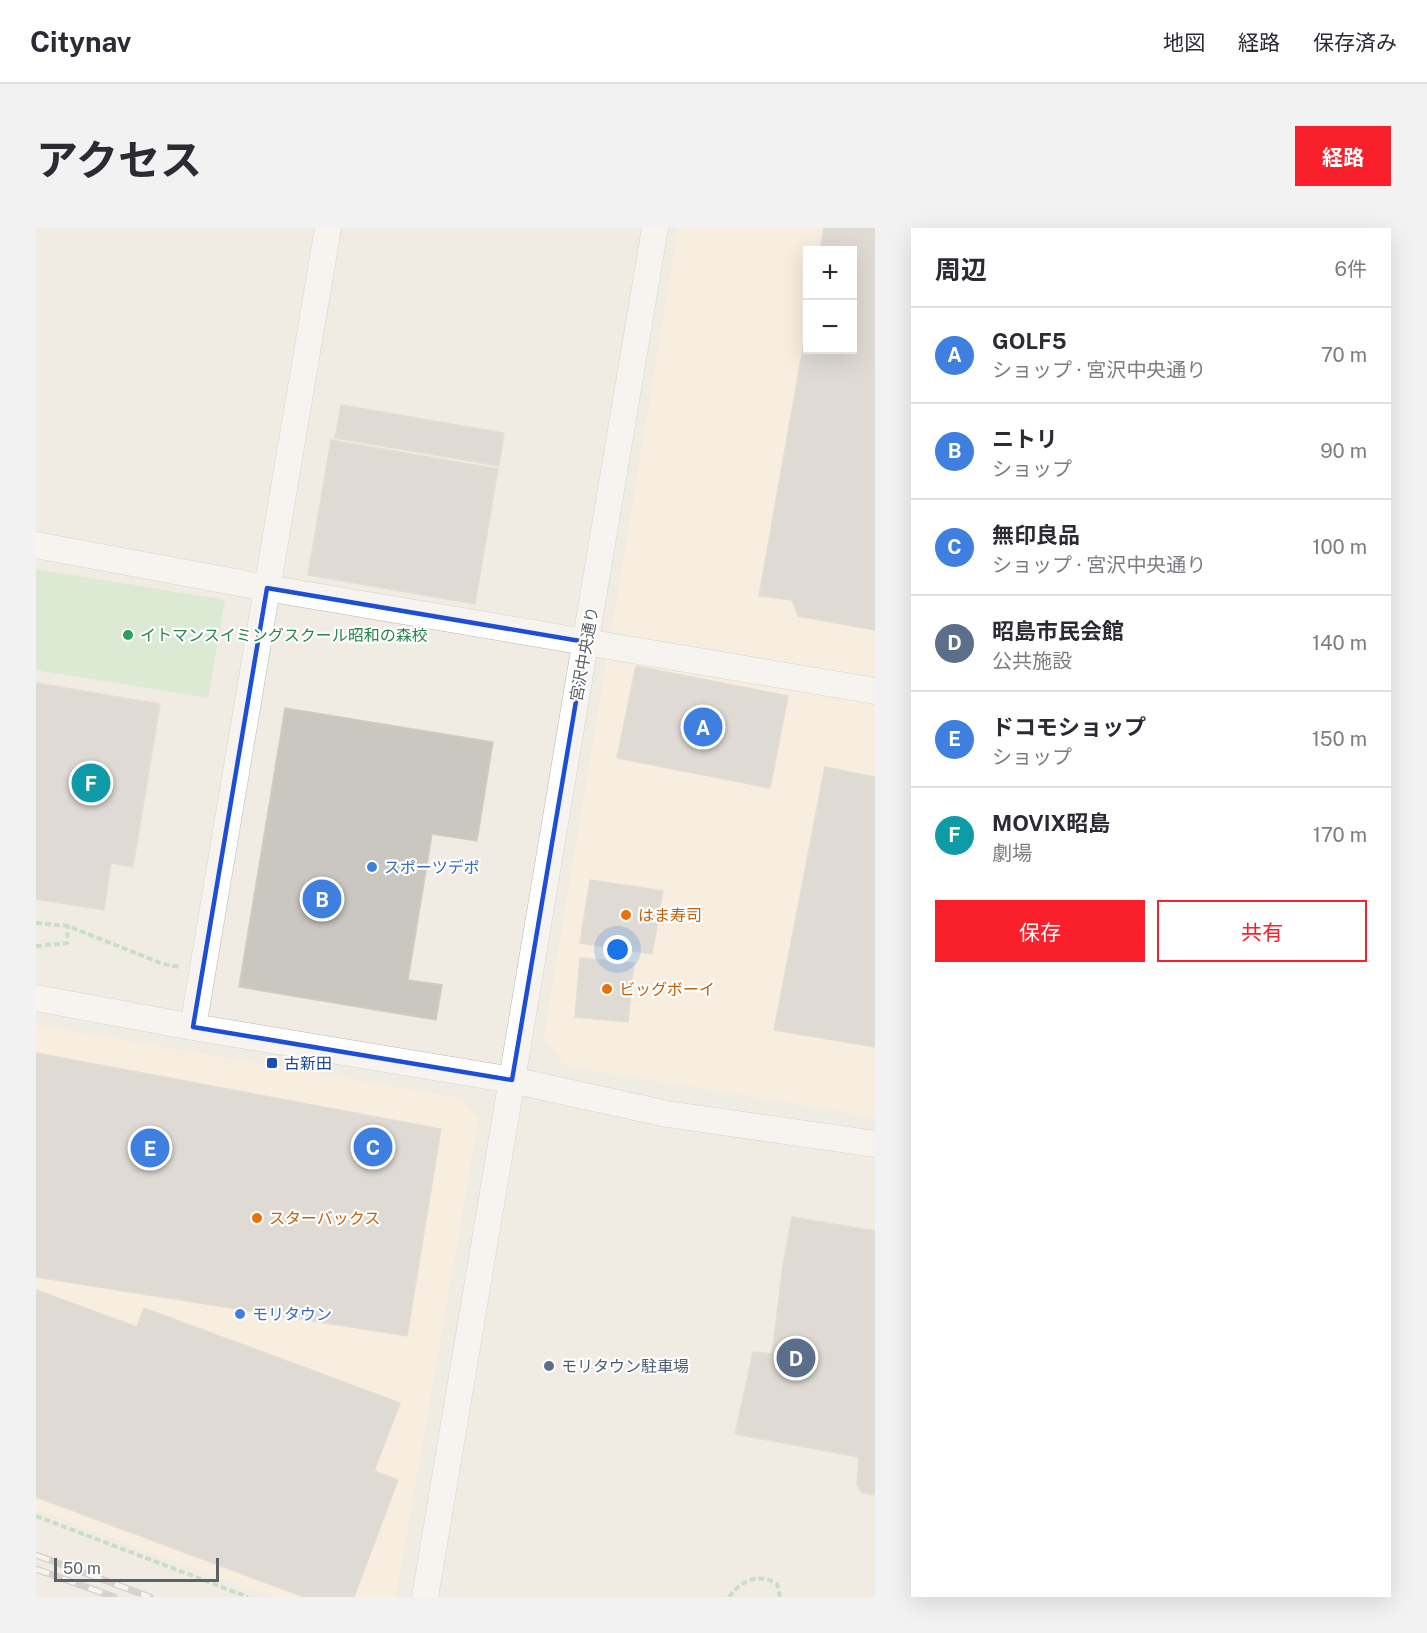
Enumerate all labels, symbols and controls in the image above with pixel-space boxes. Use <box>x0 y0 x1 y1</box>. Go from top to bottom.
text: Citynav <box>30 25 131 58</box>
text: 地図 <box>1163 30 1205 55</box>
text: 経路 <box>1238 30 1280 55</box>
text: 保存済み <box>1313 30 1397 55</box>
button: 経路 <box>1295 126 1391 186</box>
text: アクセス <box>36 135 202 184</box>
map controls <box>803 246 857 354</box>
button: + <box>803 246 857 300</box>
text: 周辺 <box>935 254 987 285</box>
text: 6件 <box>1335 257 1367 281</box>
button: − <box>803 300 857 354</box>
text: GOLF5 <box>992 328 1066 354</box>
text: A <box>947 343 962 367</box>
text: 70 m <box>1321 343 1367 367</box>
text: ショップ · 宮沢中央通り <box>992 358 1206 382</box>
text: ニトリ <box>992 426 1058 452</box>
text: B <box>948 439 961 463</box>
text: 90 m <box>1320 439 1367 463</box>
text: ショップ <box>992 457 1072 481</box>
text: 無印良品 <box>992 522 1080 548</box>
text: C <box>947 535 962 559</box>
text: 100 m <box>1312 535 1367 559</box>
text: ショップ · 宮沢中央通り <box>992 553 1206 577</box>
street label: 宮沢中央通り <box>567 605 602 703</box>
text: 昭島市民会館 <box>992 618 1124 644</box>
place label: イトマンスイミングスクール昭和の森校 <box>140 626 428 645</box>
marker: イトマンスイミングスクール昭和の森校 <box>121 628 135 642</box>
text: D <box>947 631 962 655</box>
text: 140 m <box>1312 631 1367 655</box>
text: 公共施設 <box>992 649 1072 673</box>
pin: A <box>684 704 722 750</box>
text: ドコモショップ <box>992 714 1146 740</box>
text: E <box>948 727 961 751</box>
text: 150 m <box>1312 727 1367 751</box>
text: ショップ <box>992 745 1072 769</box>
pin: F <box>72 760 110 806</box>
text: MOVIX昭島 <box>992 810 1110 836</box>
text: F <box>948 823 961 847</box>
text: 170 m <box>1313 823 1367 847</box>
text: 劇場 <box>992 841 1032 865</box>
place label: スポーツデポ <box>384 858 480 877</box>
marker: スポーツデポ <box>365 860 379 874</box>
pin: B <box>302 876 342 922</box>
button: 保存 <box>935 900 1145 962</box>
button: 共有 <box>1157 900 1367 962</box>
place label: はま寿司 <box>638 906 702 925</box>
marker: はま寿司 <box>619 908 633 922</box>
your location <box>603 935 632 964</box>
place label: ビッグボーイ <box>619 980 715 999</box>
marker: ビッグボーイ <box>600 982 614 996</box>
place label: 古新田 <box>284 1054 332 1073</box>
marker: 古新田 <box>265 1056 279 1070</box>
pin: C <box>354 1124 392 1170</box>
pin: E <box>130 1126 170 1170</box>
place label: スターバックス <box>269 1209 380 1228</box>
marker: スターバックス <box>250 1211 264 1225</box>
place label: モリタウン <box>252 1305 332 1324</box>
marker: モリタウン <box>233 1307 247 1321</box>
pin: D <box>776 1336 816 1380</box>
place label: モリタウン駐車場 <box>561 1357 689 1376</box>
marker: モリタウン駐車場 <box>542 1359 556 1373</box>
scale bar <box>54 1555 219 1582</box>
text: 50 m <box>63 1559 101 1578</box>

